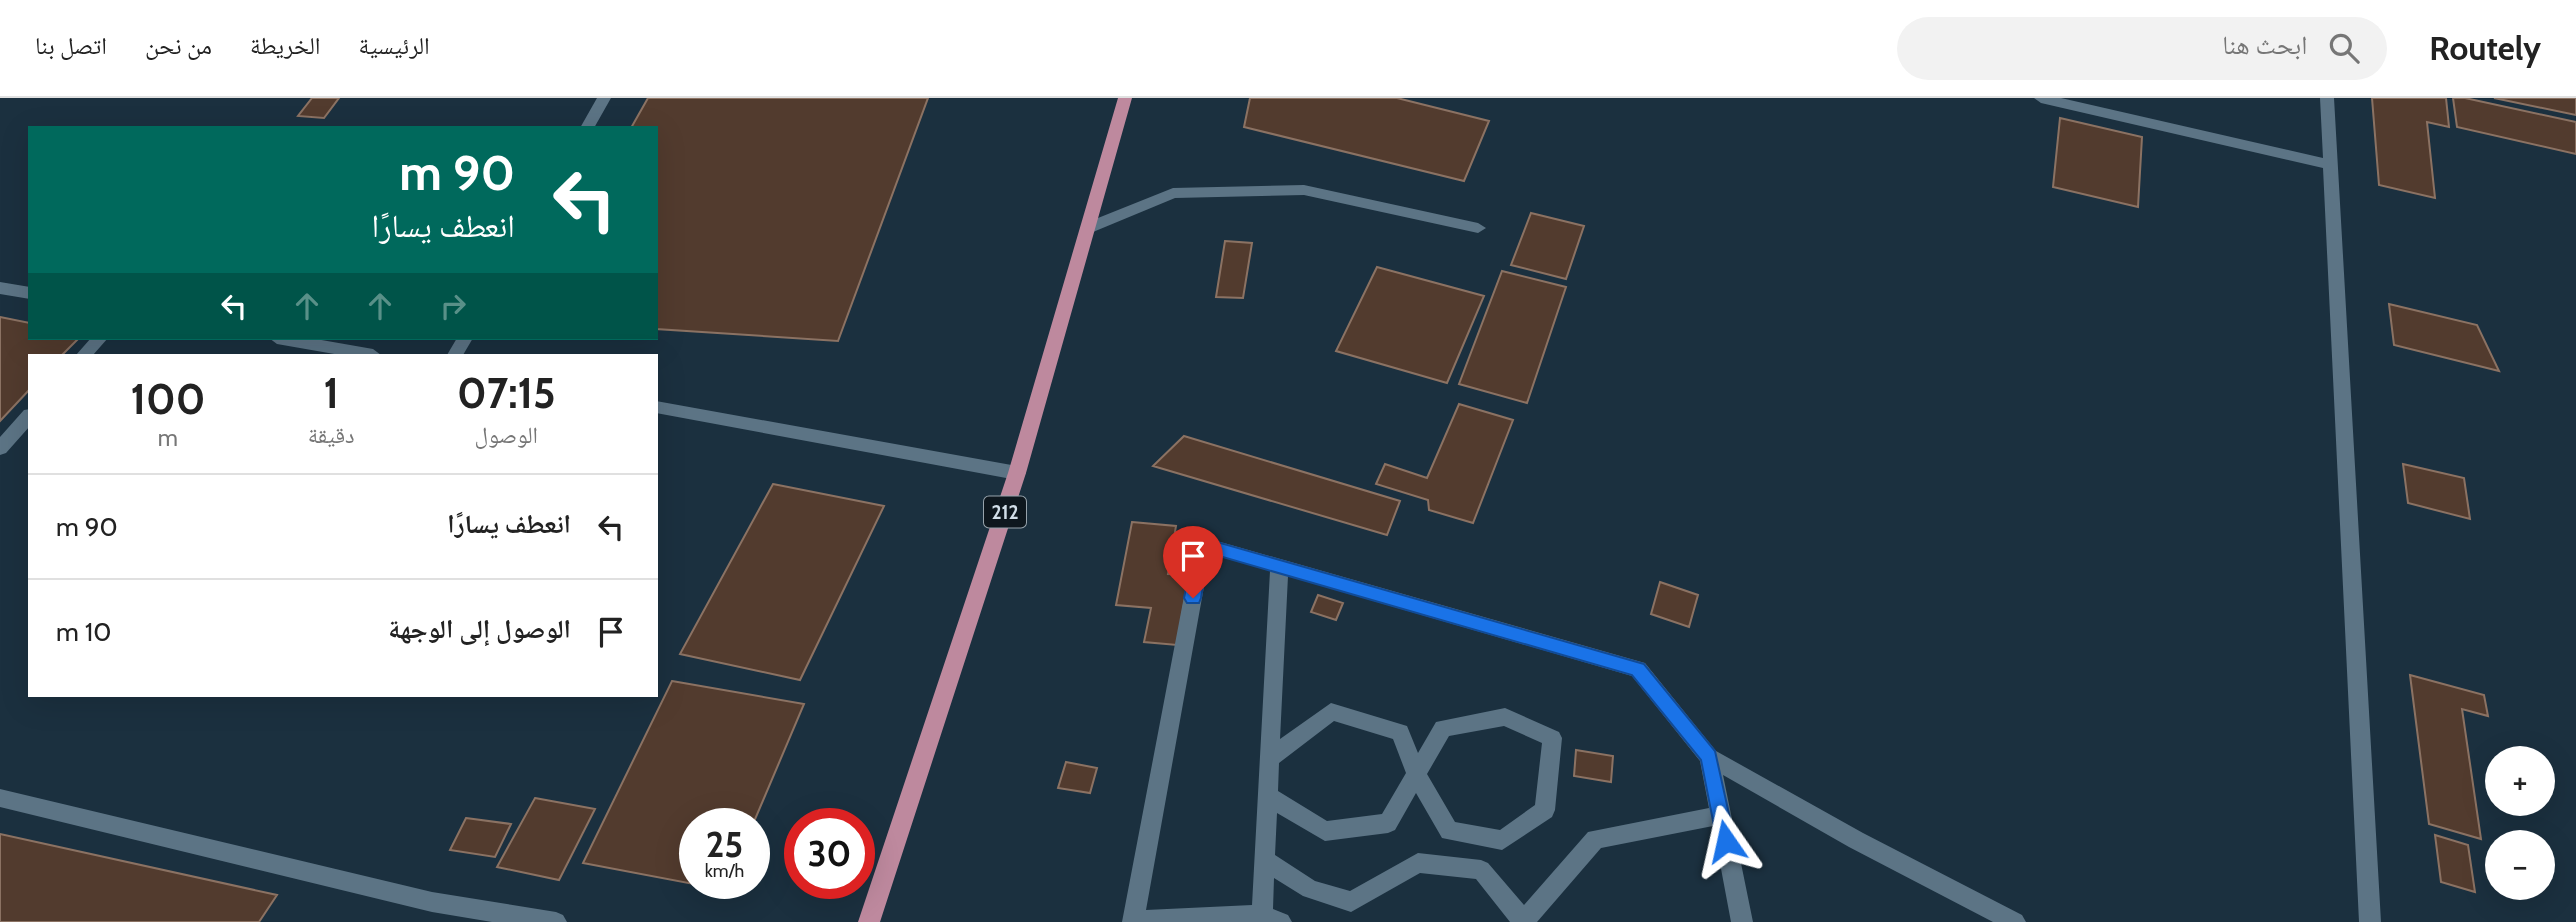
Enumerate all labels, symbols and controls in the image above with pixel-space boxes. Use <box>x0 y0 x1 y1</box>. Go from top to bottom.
search box <box>1897 17 2387 80</box>
text: Routely <box>2429 28 2541 68</box>
text: ابحث هنا <box>2222 29 2307 61</box>
icon: search <box>2325 29 2363 67</box>
text: اتصل بنا <box>35 31 107 60</box>
text: من نحن <box>145 31 212 60</box>
text: الخريطة <box>250 31 321 60</box>
text: الرئيسية <box>359 31 430 60</box>
text: 90 m <box>399 143 515 202</box>
icon: left <box>539 154 630 245</box>
text: انعطف يسارًا <box>372 206 515 245</box>
icon: left <box>215 287 253 325</box>
icon: ahead <box>288 287 326 325</box>
icon: ahead <box>361 287 399 325</box>
icon: right <box>434 287 472 325</box>
text: 1 <box>323 367 339 419</box>
text: 07:15 <box>457 367 556 419</box>
text: 100 <box>131 373 205 425</box>
text: دقيقة <box>308 421 355 449</box>
text: الوصول <box>474 421 538 449</box>
text: m <box>158 424 178 452</box>
road number: 212 <box>984 496 1026 528</box>
text: انعطف يسارًا <box>447 508 571 540</box>
icon: left <box>592 508 630 546</box>
text: 90 m <box>56 511 118 543</box>
pin <box>1163 526 1223 598</box>
icon: arrive <box>1174 537 1212 575</box>
text: الوصول إلى الوجهة <box>388 613 571 645</box>
icon: arrive <box>592 613 630 651</box>
text: 10 m <box>56 616 111 648</box>
map controls <box>2485 746 2555 900</box>
button: + <box>2485 746 2555 816</box>
position arrow <box>1689 804 1763 878</box>
speed limit sign: 30 <box>784 808 875 899</box>
text: 25 <box>706 823 743 866</box>
button: − <box>2485 830 2555 900</box>
text: km/h <box>705 860 744 882</box>

